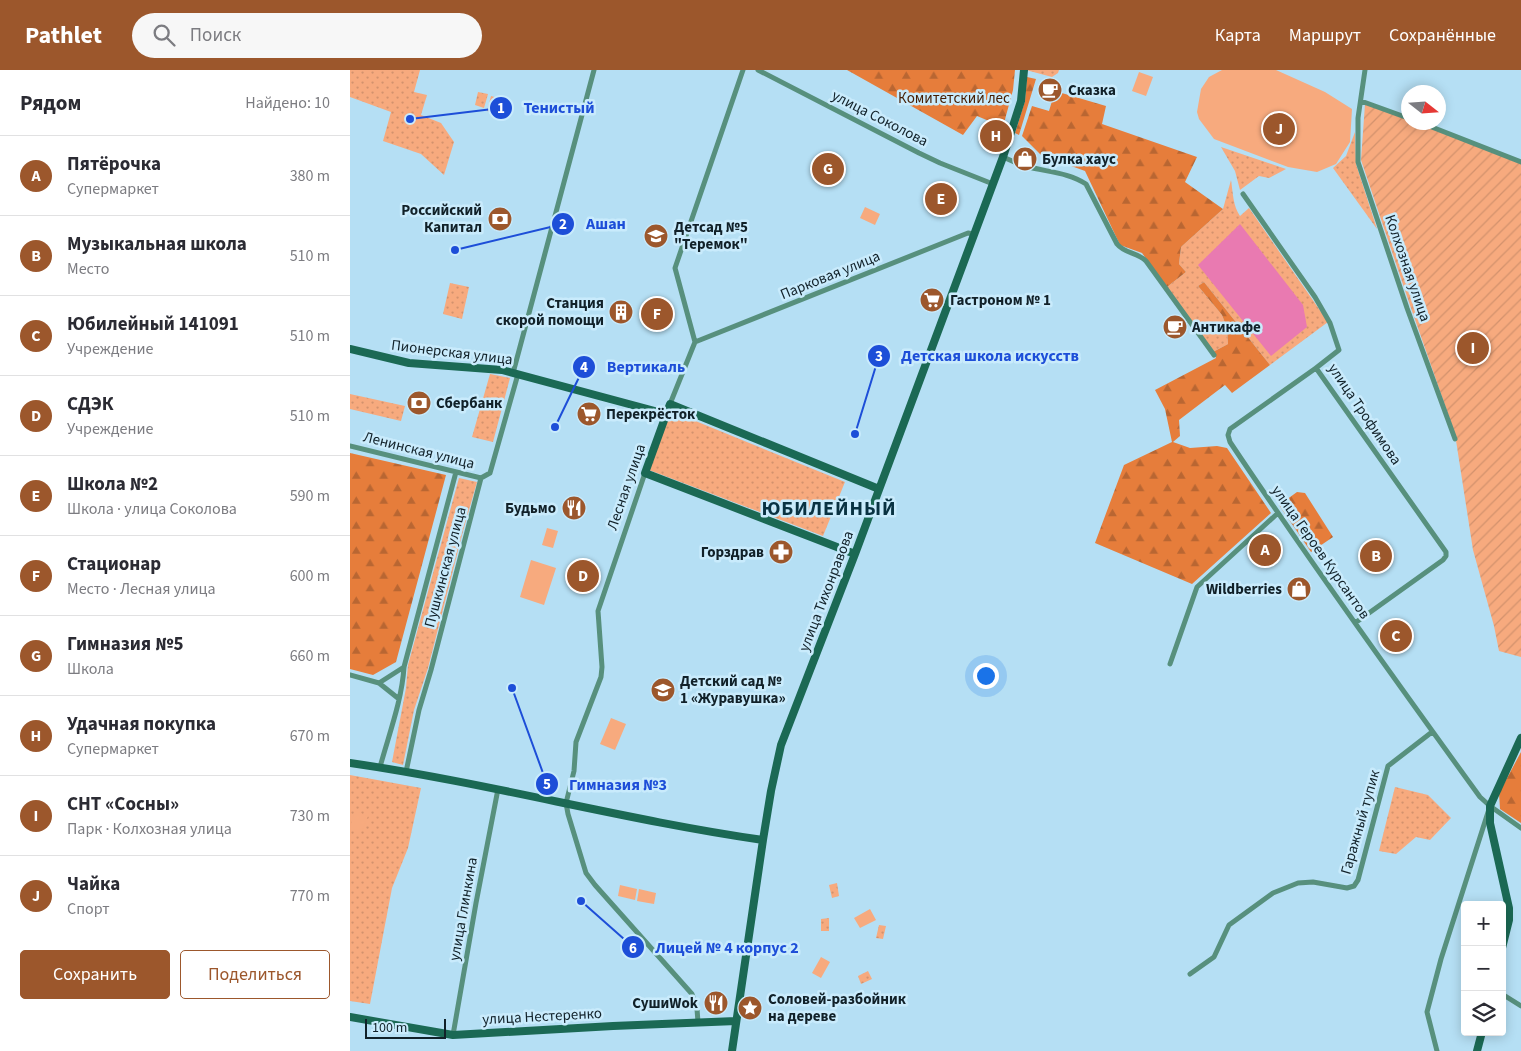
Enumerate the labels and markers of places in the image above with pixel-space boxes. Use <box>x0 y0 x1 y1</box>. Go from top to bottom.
cafe icon: Сказка <box>1037 77 1063 103</box>
place label: Сказка <box>1068 80 1116 101</box>
callout: Тенистый <box>488 92 604 123</box>
pin: J <box>1263 110 1295 148</box>
pin: H <box>980 117 1012 155</box>
shop icon: Булка хаус <box>1012 146 1038 172</box>
place label: Булка хаус <box>1042 149 1116 170</box>
pin: G <box>812 150 844 188</box>
pin: E <box>925 180 957 218</box>
place label: Российский Капитал <box>401 200 482 238</box>
bank icon: Российский Капитал <box>487 206 513 232</box>
callout: Ашан <box>551 208 636 239</box>
place label: Детсад №5 "Теремок" <box>674 217 748 255</box>
school or university icon: Детсад №5 "Теремок" <box>643 223 669 249</box>
supermarket icon: Гастроном № 1 <box>919 287 945 313</box>
place label: Гастроном № 1 <box>950 290 1051 311</box>
place label: Станция скорой помощи <box>496 293 604 331</box>
pin: F <box>641 295 673 333</box>
building icon: Станция скорой помощи <box>608 299 634 325</box>
cafe icon: Антикафе <box>1162 314 1188 340</box>
place label: Антикафе <box>1191 317 1261 338</box>
pin: I <box>1457 329 1489 367</box>
callout: Детская школа искусств <box>866 340 1089 371</box>
callout: Вертикаль <box>571 351 695 382</box>
bank icon: Сбербанк <box>406 390 432 416</box>
place label: Сбербанк <box>436 393 503 414</box>
supermarket icon: Перекрёсток <box>576 401 602 427</box>
place label: Перекрёсток <box>606 404 696 425</box>
restaurant icon: Будьмо <box>561 495 587 521</box>
place label: Будьмо <box>505 498 556 519</box>
pin: A <box>1249 531 1281 569</box>
pin: B <box>1360 537 1392 575</box>
pharmacy icon: Горздрав <box>768 539 794 565</box>
place label: Горздрав <box>701 542 764 563</box>
pin: D <box>567 557 599 595</box>
shop icon: Wildberries <box>1286 576 1312 602</box>
place label: Wildberries <box>1206 579 1282 600</box>
pin: C <box>1380 617 1412 655</box>
place label: Детский сад № 1 «Журавушка» <box>680 671 786 709</box>
school or university icon: Детский сад № 1 «Журавушка» <box>650 677 676 703</box>
callout: Гимназия №3 <box>534 769 677 800</box>
callout: Лицей № 4 корпус 2 <box>620 932 809 963</box>
place label: Соловей-разбойник на дереве <box>768 989 907 1027</box>
restaurant icon: СушиWok <box>703 990 729 1016</box>
place label: СушиWok <box>632 993 699 1014</box>
place icon: Соловей-разбойник на дереве <box>737 995 763 1021</box>

